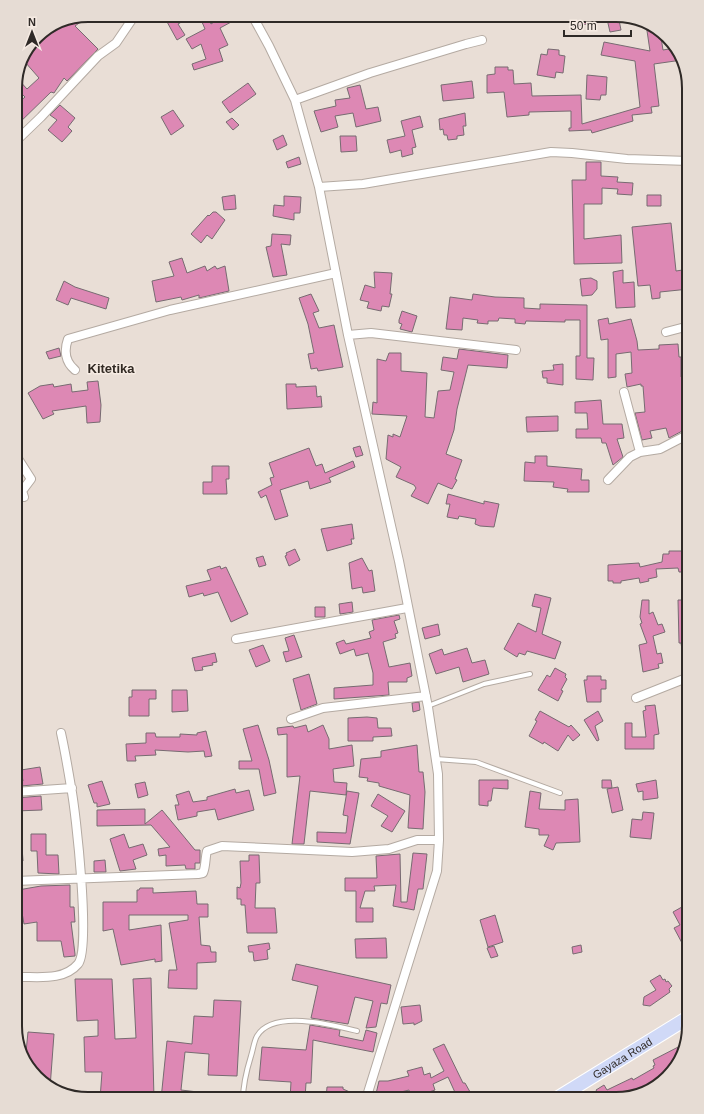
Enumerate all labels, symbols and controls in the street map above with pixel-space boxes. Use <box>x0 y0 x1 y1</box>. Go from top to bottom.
north arrow <box>12 12 52 52</box>
scale bar <box>564 12 631 38</box>
text: N <box>28 16 36 28</box>
text: 50 m <box>570 19 597 33</box>
district label: Kitetika <box>88 361 135 376</box>
street label: Gayaza Road <box>591 1035 654 1081</box>

